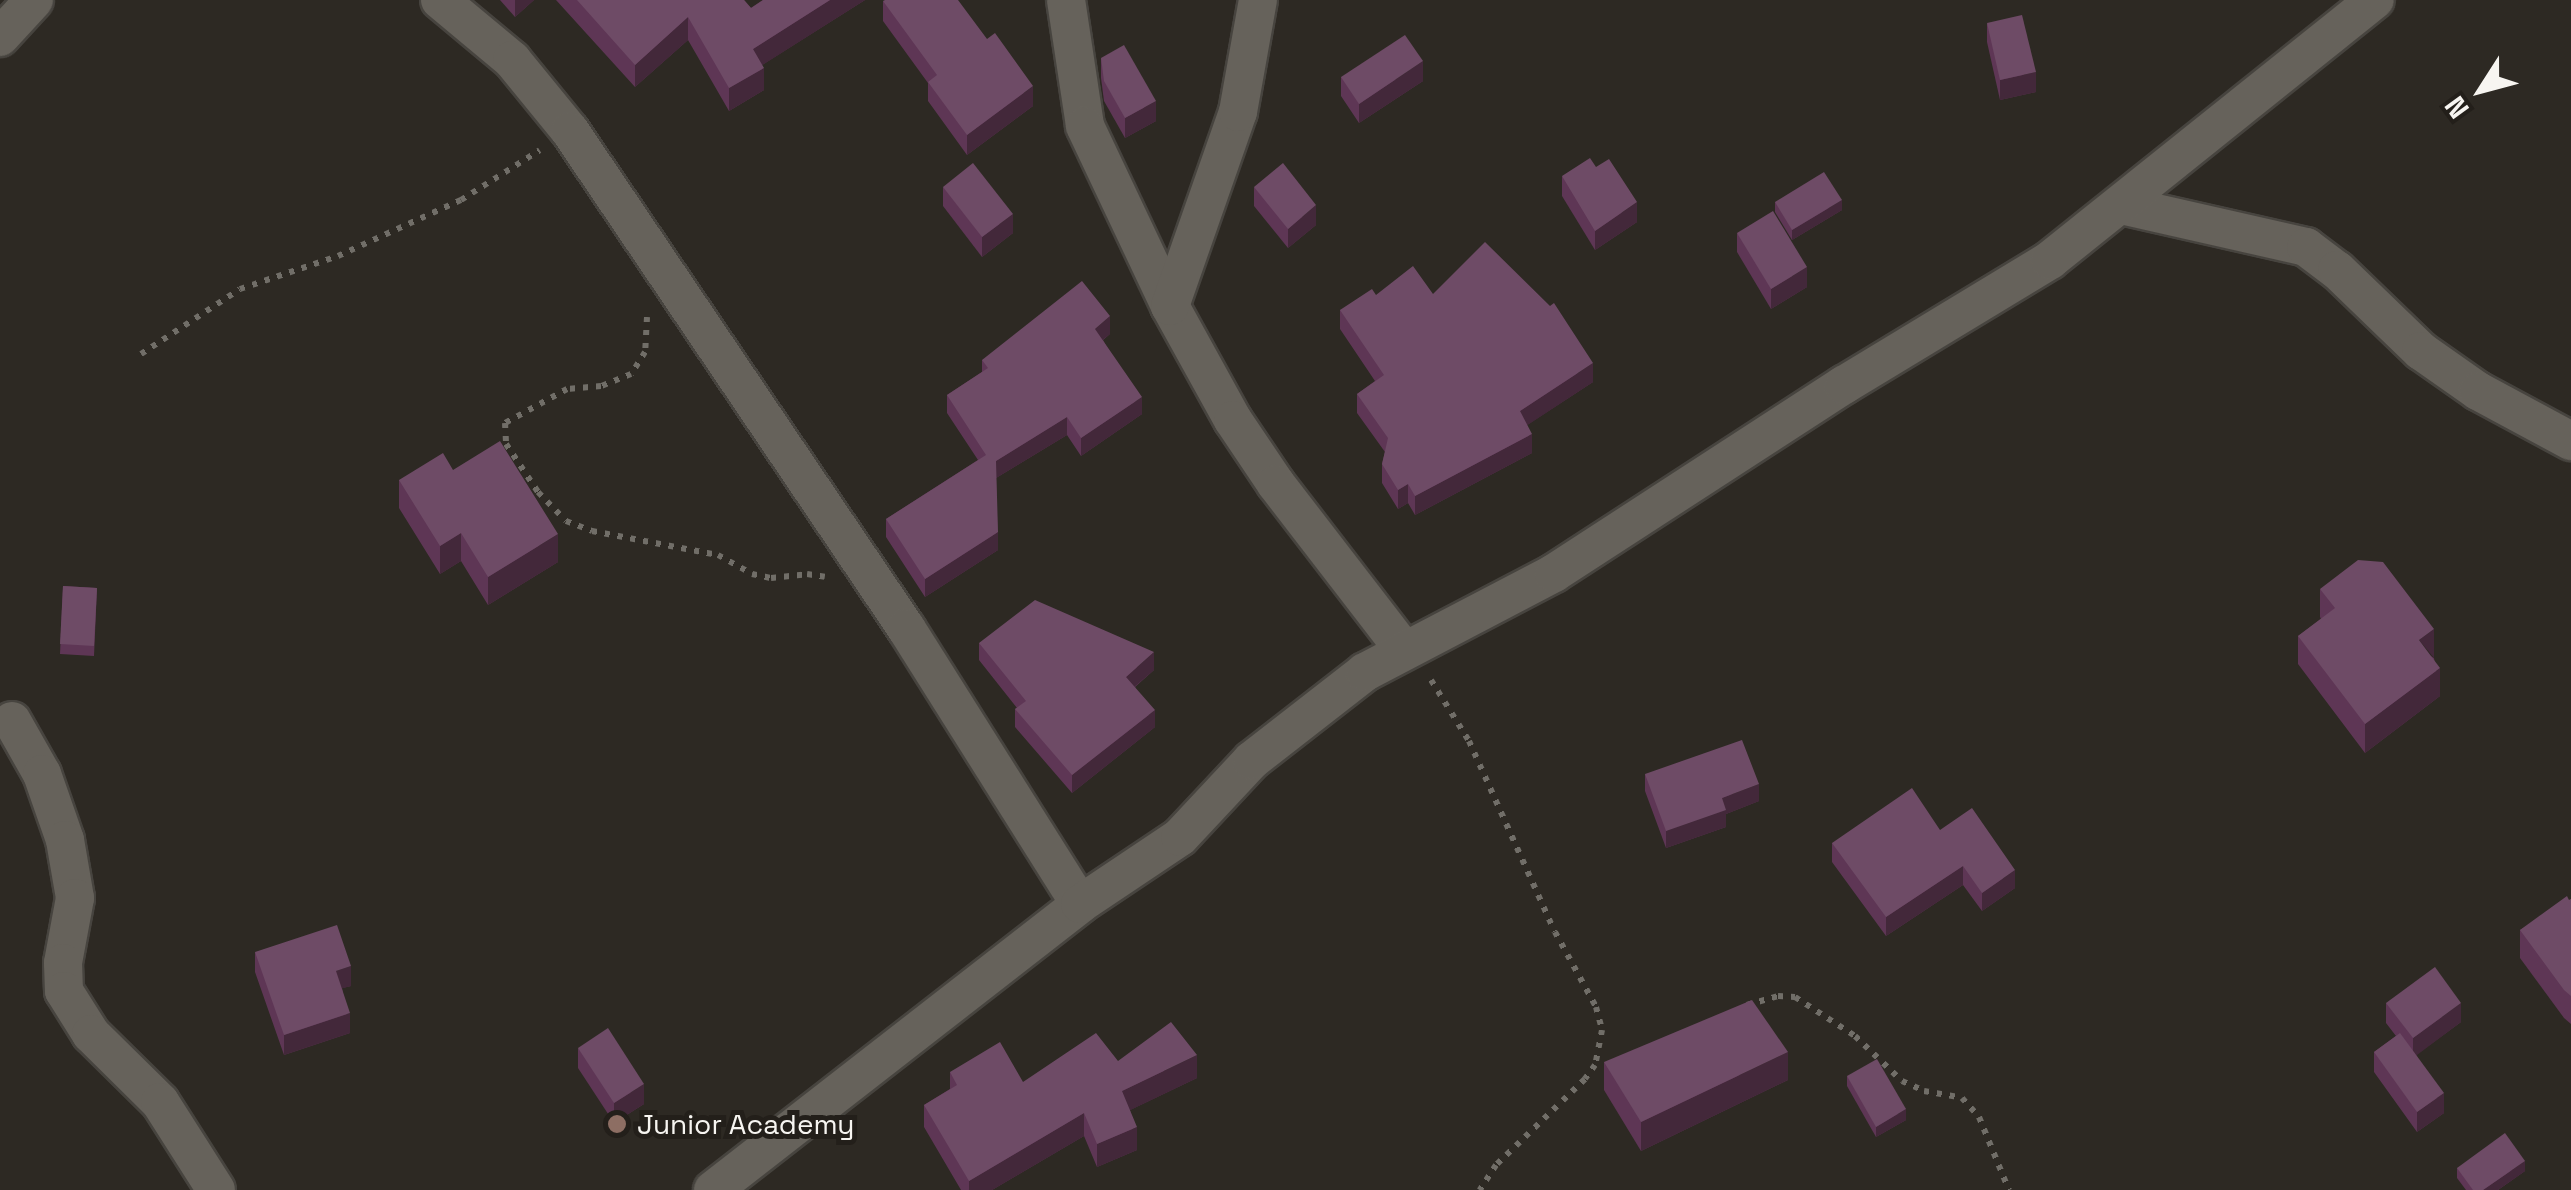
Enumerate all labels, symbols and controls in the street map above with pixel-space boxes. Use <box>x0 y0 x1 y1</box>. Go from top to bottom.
north arrow <box>2431 40 2531 140</box>
text: N <box>2437 89 2477 126</box>
place label: Junior Academy <box>637 1107 855 1141</box>
marker: Junior Academy <box>606 1113 628 1135</box>

